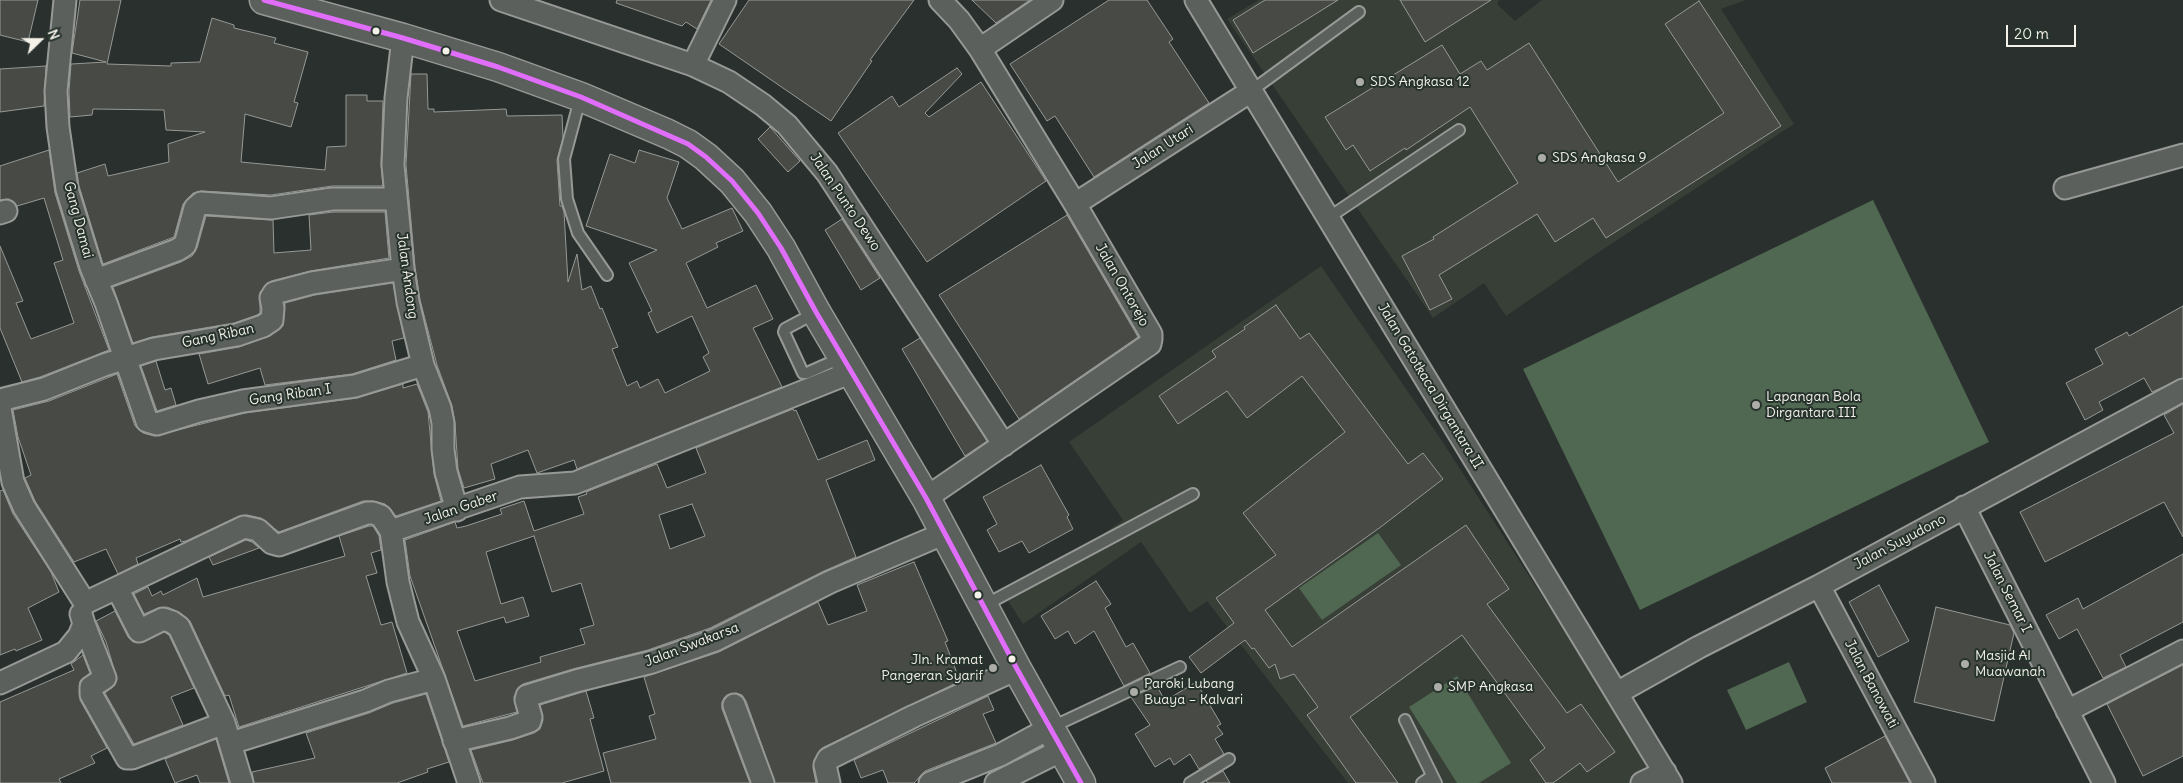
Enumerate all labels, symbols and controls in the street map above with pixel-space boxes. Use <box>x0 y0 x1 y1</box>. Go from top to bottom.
north arrow <box>15 15 65 65</box>
scale bar <box>2008 15 2078 47</box>
text: 20 m <box>2014 24 2049 43</box>
unlabelled marker <box>371 26 381 36</box>
text: N <box>44 27 64 42</box>
unlabelled marker <box>441 46 451 56</box>
place label: SDS Angkasa 12 <box>1370 74 1470 90</box>
marker: SDS Angkasa 12 <box>1354 76 1366 88</box>
street label: Jalan Utari <box>1130 121 1196 173</box>
street label: Jalan Punto Dewo <box>806 150 884 254</box>
place label: SDS Angkasa 9 <box>1552 150 1647 166</box>
marker: SDS Angkasa 9 <box>1536 152 1548 164</box>
street label: Gang Damai <box>60 180 96 260</box>
street label: Jalan Andong <box>393 232 421 320</box>
street label: Jalan Ontorejo <box>1092 241 1152 329</box>
street label: Jalan Gatotkaca Dirgantara II <box>1374 300 1486 472</box>
street label: Gang Riban <box>180 320 256 352</box>
street label: Gang Riban I <box>248 381 332 409</box>
place label: Lapangan Bola Dirgantara III <box>1766 389 1861 422</box>
marker: Lapangan Bola Dirgantara III <box>1750 399 1762 411</box>
street label: Jalan Gaber <box>422 488 500 528</box>
street label: Jalan Suyudono <box>1851 511 1949 573</box>
street label: Jalan Semar I <box>1979 549 2035 635</box>
unlabelled marker <box>973 590 983 600</box>
street label: Jalan Swakarsa <box>643 619 741 671</box>
street label: Jalan Banowati <box>1841 637 1901 731</box>
place label: Masjid Al Muawanah <box>1975 648 2046 680</box>
place label: Jln. Kramat Pangeran Syarif <box>881 652 983 684</box>
unlabelled marker <box>1007 654 1017 664</box>
marker: Masjid Al Muawanah <box>1959 658 1971 670</box>
marker: Jln. Kramat Pangeran Syarif <box>987 662 999 674</box>
place label: Paroki Lubang Buaya – Kalvari <box>1144 676 1243 709</box>
place label: SMP Angkasa <box>1448 679 1533 695</box>
marker: SMP Angkasa <box>1432 681 1444 693</box>
marker: Paroki Lubang Buaya – Kalvari <box>1128 686 1140 698</box>

